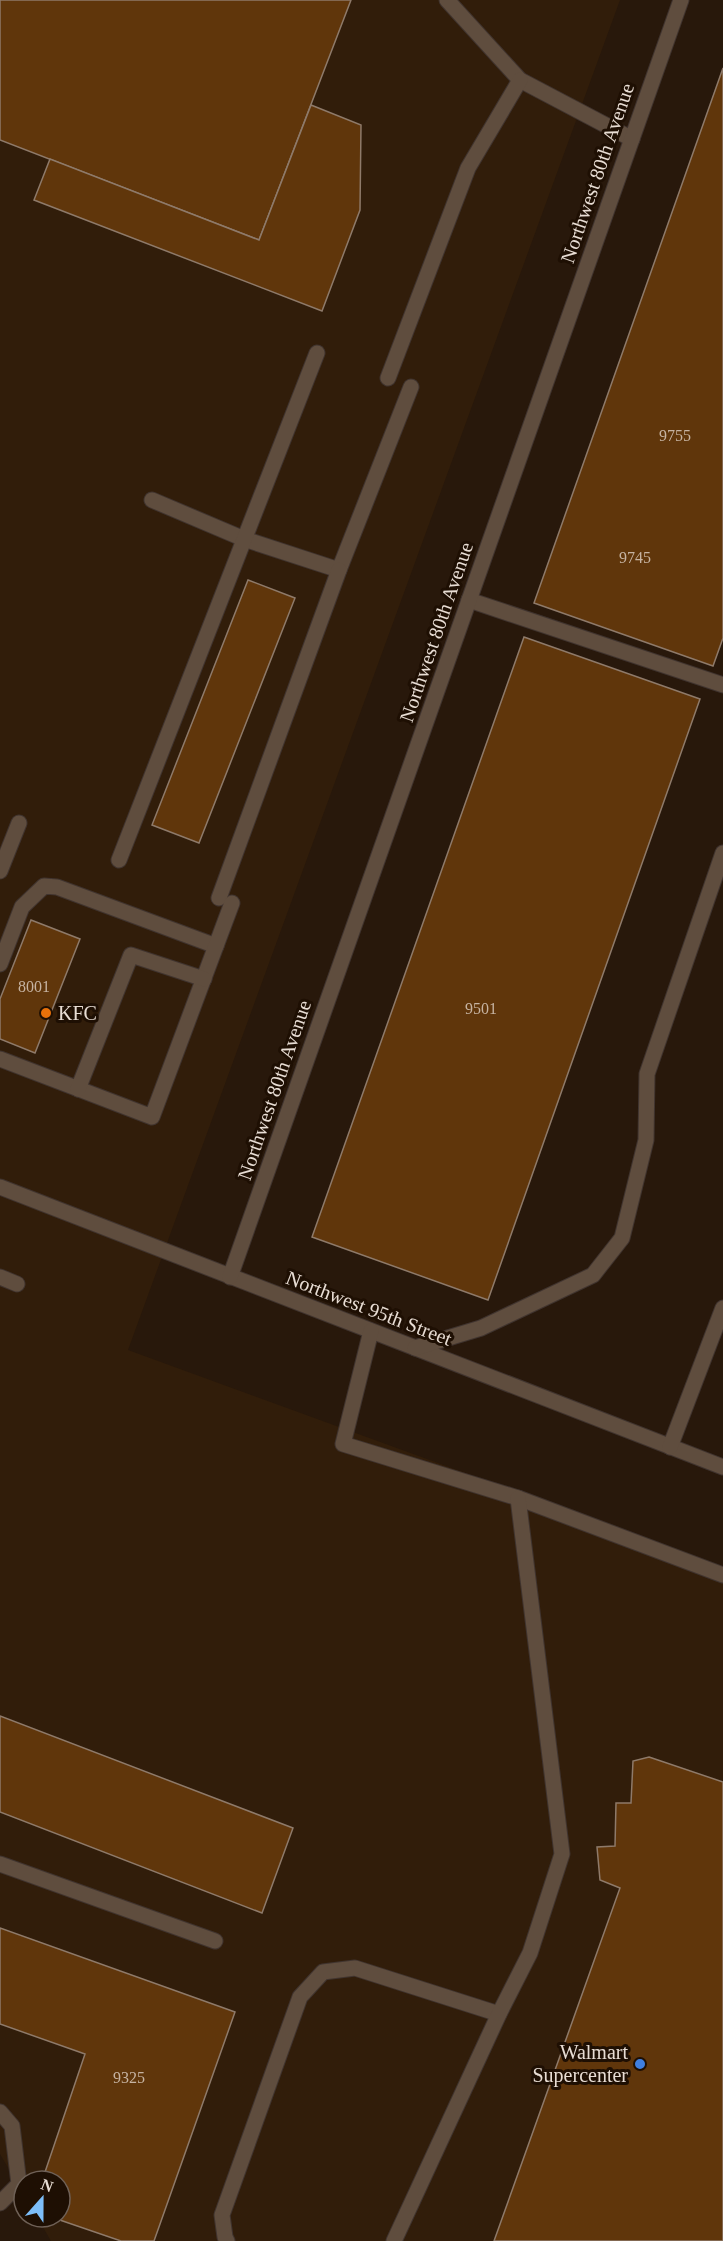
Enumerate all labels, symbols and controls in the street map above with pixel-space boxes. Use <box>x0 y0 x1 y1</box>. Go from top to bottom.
street label: Northwest 80th Avenue <box>556 80 638 266</box>
house number: 9755 <box>659 427 691 444</box>
street label: Northwest 80th Avenue <box>395 539 477 725</box>
house number: 9745 <box>619 549 651 566</box>
house number: 8001 <box>18 978 50 995</box>
street label: Northwest 80th Avenue <box>233 997 315 1183</box>
house number: 9501 <box>465 1000 497 1017</box>
place label: KFC <box>58 1002 97 1024</box>
marker: KFC <box>39 1006 53 1020</box>
street label: Northwest 95th Street <box>283 1266 455 1350</box>
place label: Walmart Supercenter <box>532 2041 628 2087</box>
marker: Walmart Supercenter <box>633 2057 647 2071</box>
house number: 9325 <box>113 2069 145 2086</box>
north arrow <box>12 2169 72 2229</box>
text: N <box>39 2175 56 2196</box>

